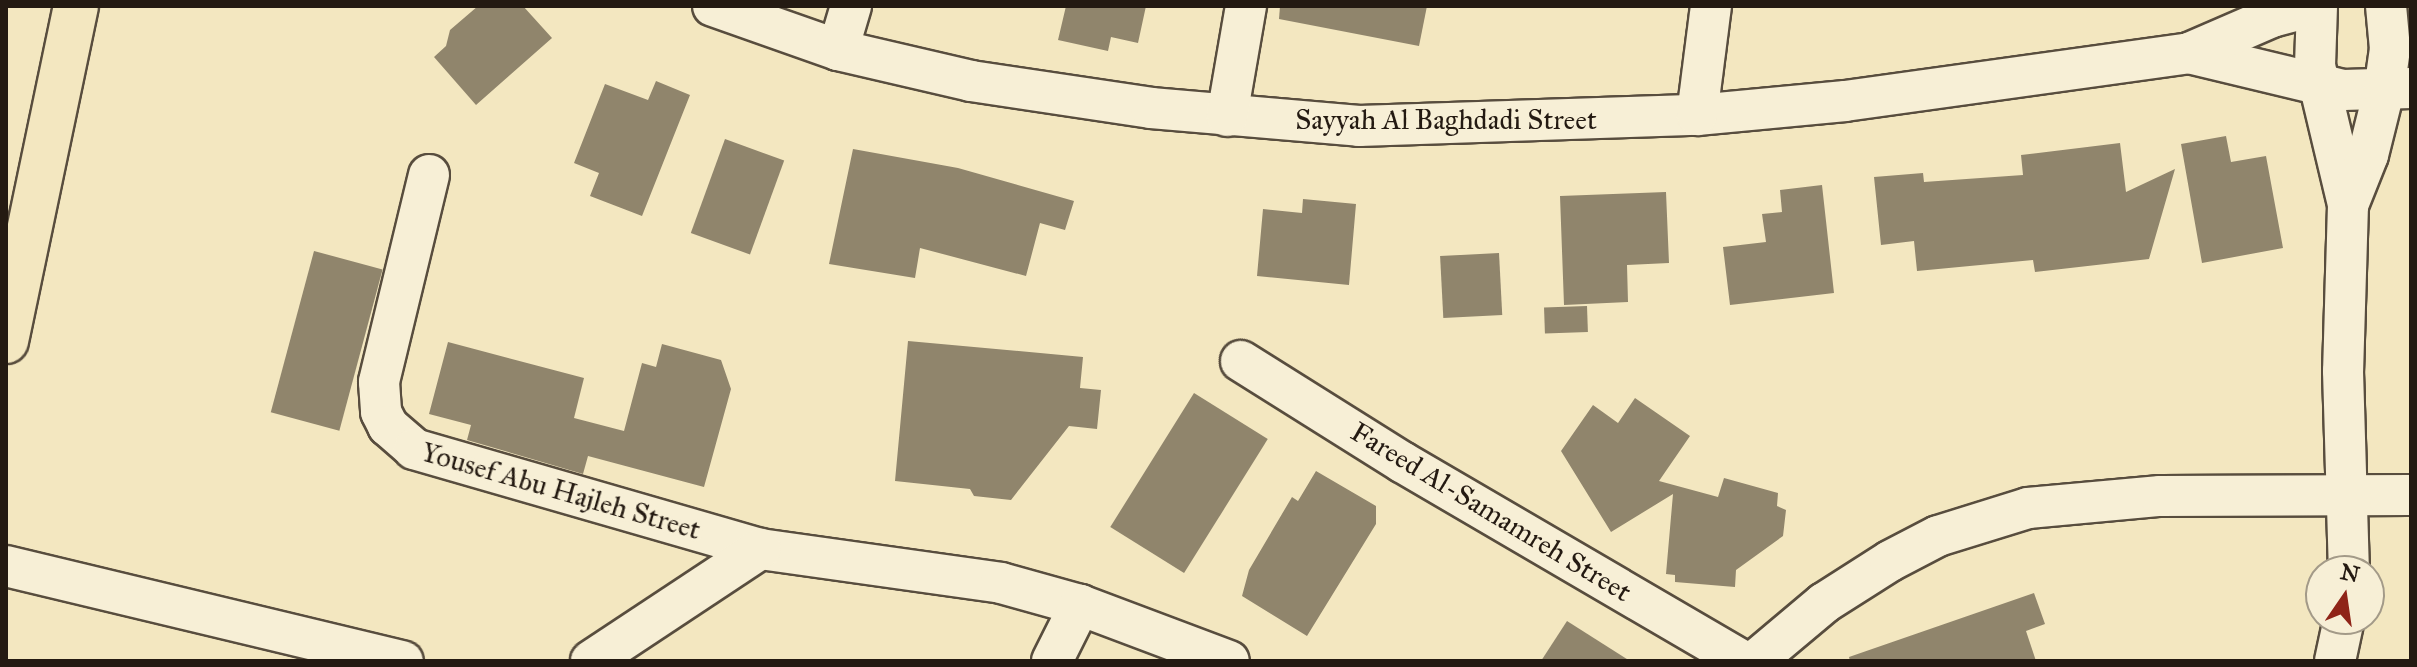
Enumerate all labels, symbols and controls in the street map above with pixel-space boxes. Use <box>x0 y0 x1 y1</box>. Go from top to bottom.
street label: Sayyah Al Baghdadi Street <box>1295 103 1597 137</box>
street label: Fareed Al-Samamreh Street <box>1345 415 1637 609</box>
street label: Yousef Abu Hajleh Street <box>418 435 704 547</box>
north arrow <box>2305 555 2385 635</box>
text: N <box>2338 558 2362 588</box>

